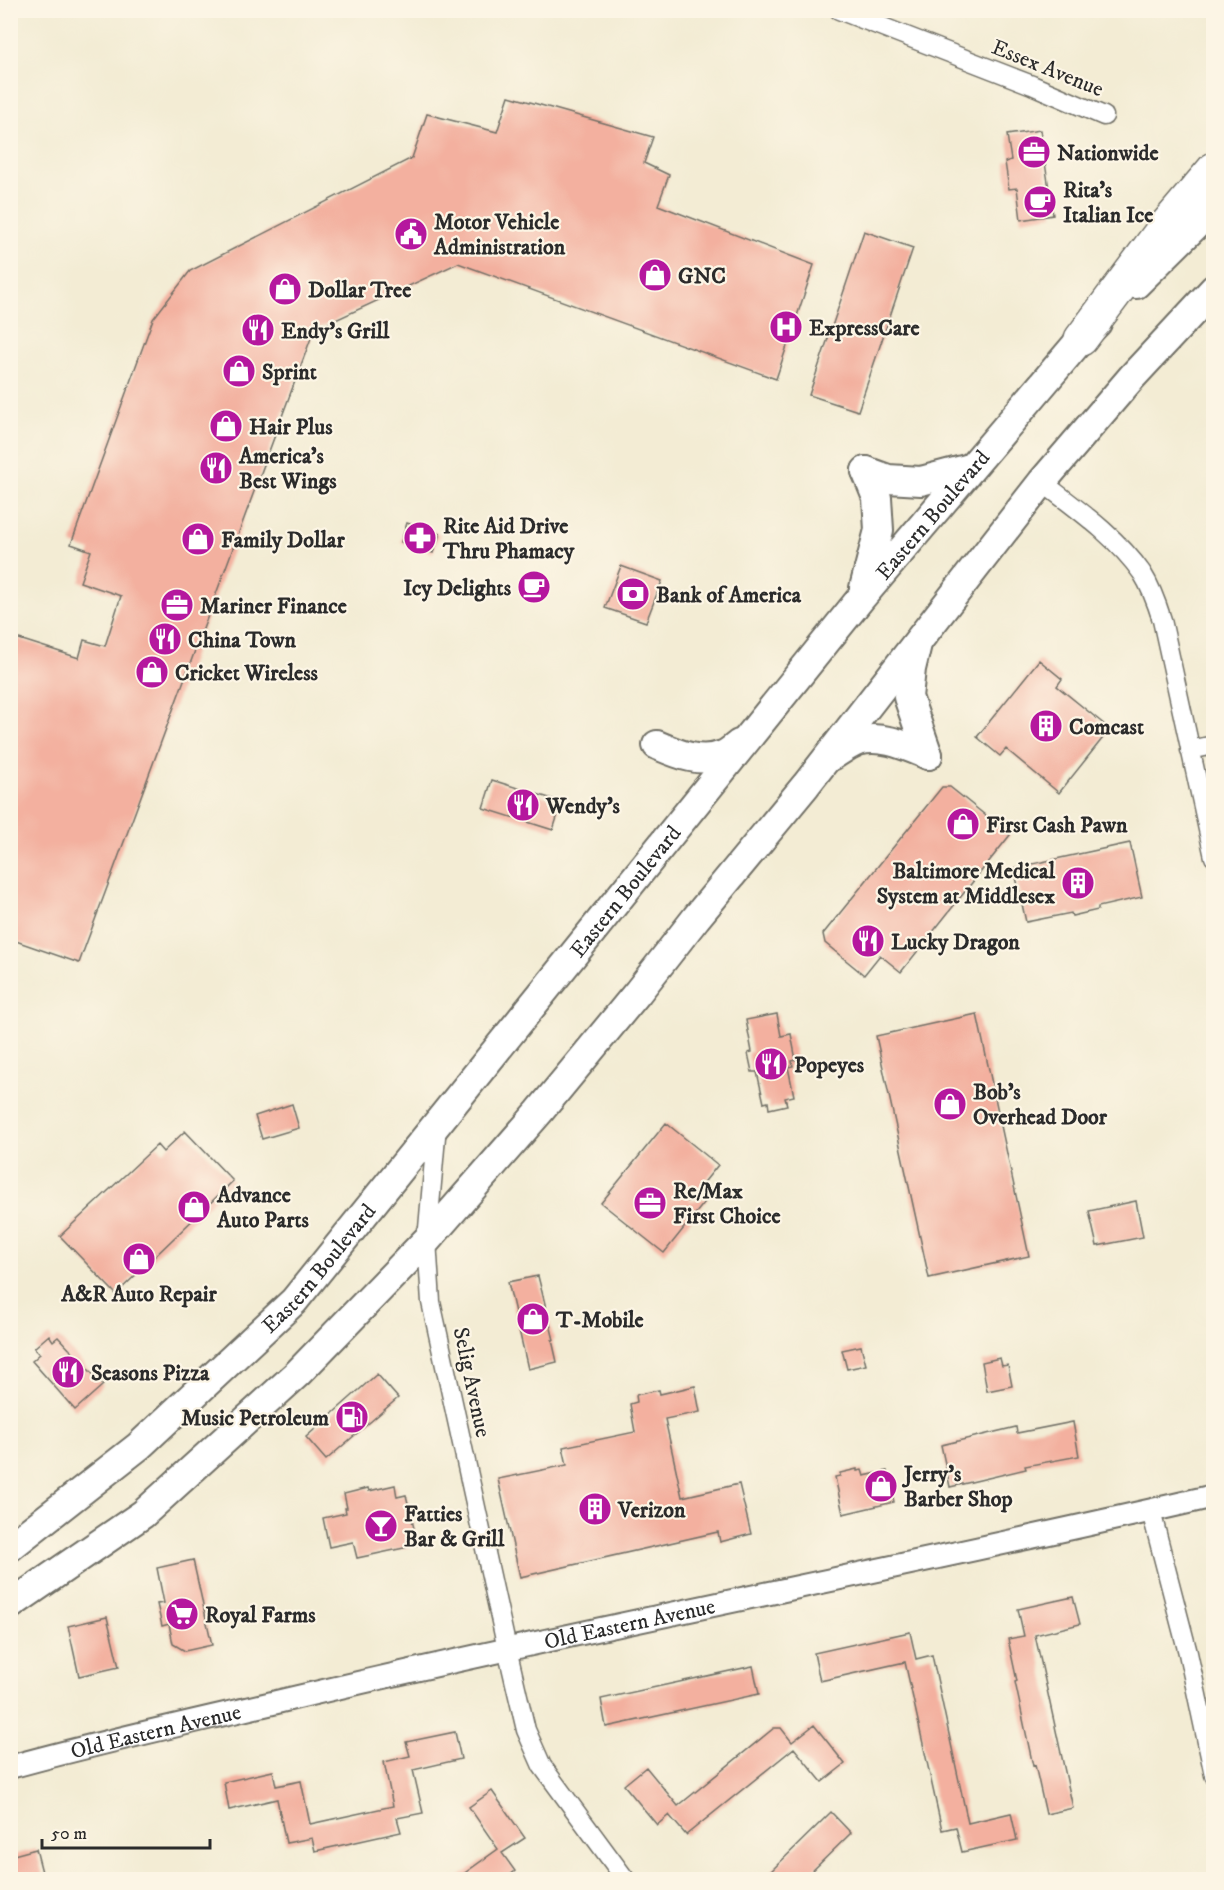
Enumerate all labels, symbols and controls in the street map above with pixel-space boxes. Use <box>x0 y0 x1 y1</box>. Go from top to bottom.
street label: Essex Avenue <box>988 34 1107 103</box>
office icon: Nationwide <box>1016 134 1052 170</box>
place label: Nationwide <box>1057 140 1159 167</box>
place label: Rita's Italian Ice <box>1063 177 1153 229</box>
cafe icon: Rita's Italian Ice <box>1022 184 1058 220</box>
place label: Motor Vehicle Administration <box>433 209 566 261</box>
public building icon: Motor Vehicle Administration <box>393 216 429 252</box>
shop icon: GNC <box>637 257 673 293</box>
place label: GNC <box>678 263 726 290</box>
shop icon: Dollar Tree <box>267 271 303 307</box>
place label: Dollar Tree <box>308 277 411 304</box>
hospital icon: ExpressCare <box>768 309 804 345</box>
restaurant icon: Endy’s Grill <box>240 312 276 348</box>
place label: ExpressCare <box>809 315 920 342</box>
place label: Endy’s Grill <box>281 318 390 345</box>
shop icon: Sprint <box>221 353 257 389</box>
place label: Sprint <box>262 359 317 386</box>
shop icon: Hair Plus <box>208 408 244 444</box>
place label: Hair Plus <box>249 414 333 441</box>
place label: America’s Best Wings <box>238 443 337 495</box>
street label: Eastern Boulevard <box>870 445 996 586</box>
restaurant icon: America’s Best Wings <box>198 450 234 486</box>
place label: Rite Aid Drive Thru Phamacy <box>442 513 575 565</box>
pharmacy icon: Rite Aid Drive Thru Phamacy <box>402 520 438 556</box>
shop icon: Family Dollar <box>180 521 216 557</box>
place label: Family Dollar <box>221 527 345 554</box>
cafe icon: Icy Delights <box>516 569 552 605</box>
place label: Icy Delights <box>403 575 512 602</box>
bank icon: Bank of America <box>615 576 651 612</box>
place label: Bank of America <box>656 582 802 609</box>
office icon: Mariner Finance <box>159 587 195 623</box>
place label: Mariner Finance <box>200 593 347 620</box>
restaurant icon: China Town <box>147 621 183 657</box>
place label: China Town <box>188 627 296 654</box>
shop icon: Cricket Wireless <box>134 654 170 690</box>
place label: Cricket Wireless <box>175 660 319 687</box>
building icon: Comcast <box>1028 708 1064 744</box>
place label: Comcast <box>1069 714 1144 741</box>
restaurant icon: Wendy's <box>505 787 541 823</box>
place label: Wendy's <box>545 793 621 820</box>
shop icon: First Cash Pawn <box>945 806 981 842</box>
place label: First Cash Pawn <box>986 812 1128 839</box>
street label: Eastern Boulevard <box>565 820 687 963</box>
place label: Baltimore Medical System at Middlesex <box>877 858 1055 910</box>
building icon: Baltimore Medical System at Middlesex <box>1060 865 1096 901</box>
restaurant icon: Lucky Dragon <box>850 923 886 959</box>
place label: Lucky Dragon <box>891 929 1020 956</box>
restaurant icon: Popeyes <box>753 1046 789 1082</box>
place label: Popeyes <box>794 1052 865 1079</box>
place label: Bob’s Overhead Door <box>973 1079 1108 1131</box>
shop icon: Bob’s Overhead Door <box>932 1086 968 1122</box>
place label: Re/Max First Choice <box>673 1178 781 1230</box>
place label: Advance Auto Parts <box>216 1182 309 1234</box>
office icon: Re/Max First Choice <box>632 1185 668 1221</box>
shop icon: Advance Auto Parts <box>176 1189 212 1225</box>
street label: Eastern Boulevard <box>257 1199 382 1339</box>
shop icon: A&R Auto Repair <box>121 1241 157 1277</box>
place label: A&R Auto Repair <box>60 1281 217 1308</box>
shop icon: T-Mobile <box>515 1301 551 1337</box>
place label: T-Mobile <box>555 1307 644 1334</box>
street label: Selig Avenue <box>447 1325 496 1440</box>
restaurant icon: Seasons Pizza <box>50 1354 86 1390</box>
place label: Seasons Pizza <box>91 1360 210 1387</box>
fuel station icon: Music Petroleum <box>334 1399 370 1435</box>
place label: Music Petroleum <box>181 1405 329 1432</box>
place label: Jerry’s Barber Shop <box>901 1461 1013 1513</box>
shop icon: Jerry’s Barber Shop <box>863 1468 899 1504</box>
building icon: Verizon <box>577 1491 613 1527</box>
place label: Verizon <box>617 1497 686 1524</box>
place label: Fatties Bar & Grill <box>404 1501 505 1553</box>
bar icon: Fatties Bar & Grill <box>363 1508 399 1544</box>
street label: Old Eastern Avenue <box>542 1593 718 1656</box>
supermarket icon: Royal Farms <box>164 1596 200 1632</box>
place label: Royal Farms <box>205 1602 316 1629</box>
street label: Old Eastern Avenue <box>68 1699 244 1765</box>
scale bar <box>42 1812 210 1850</box>
text: 50 m <box>51 1823 87 1845</box>

